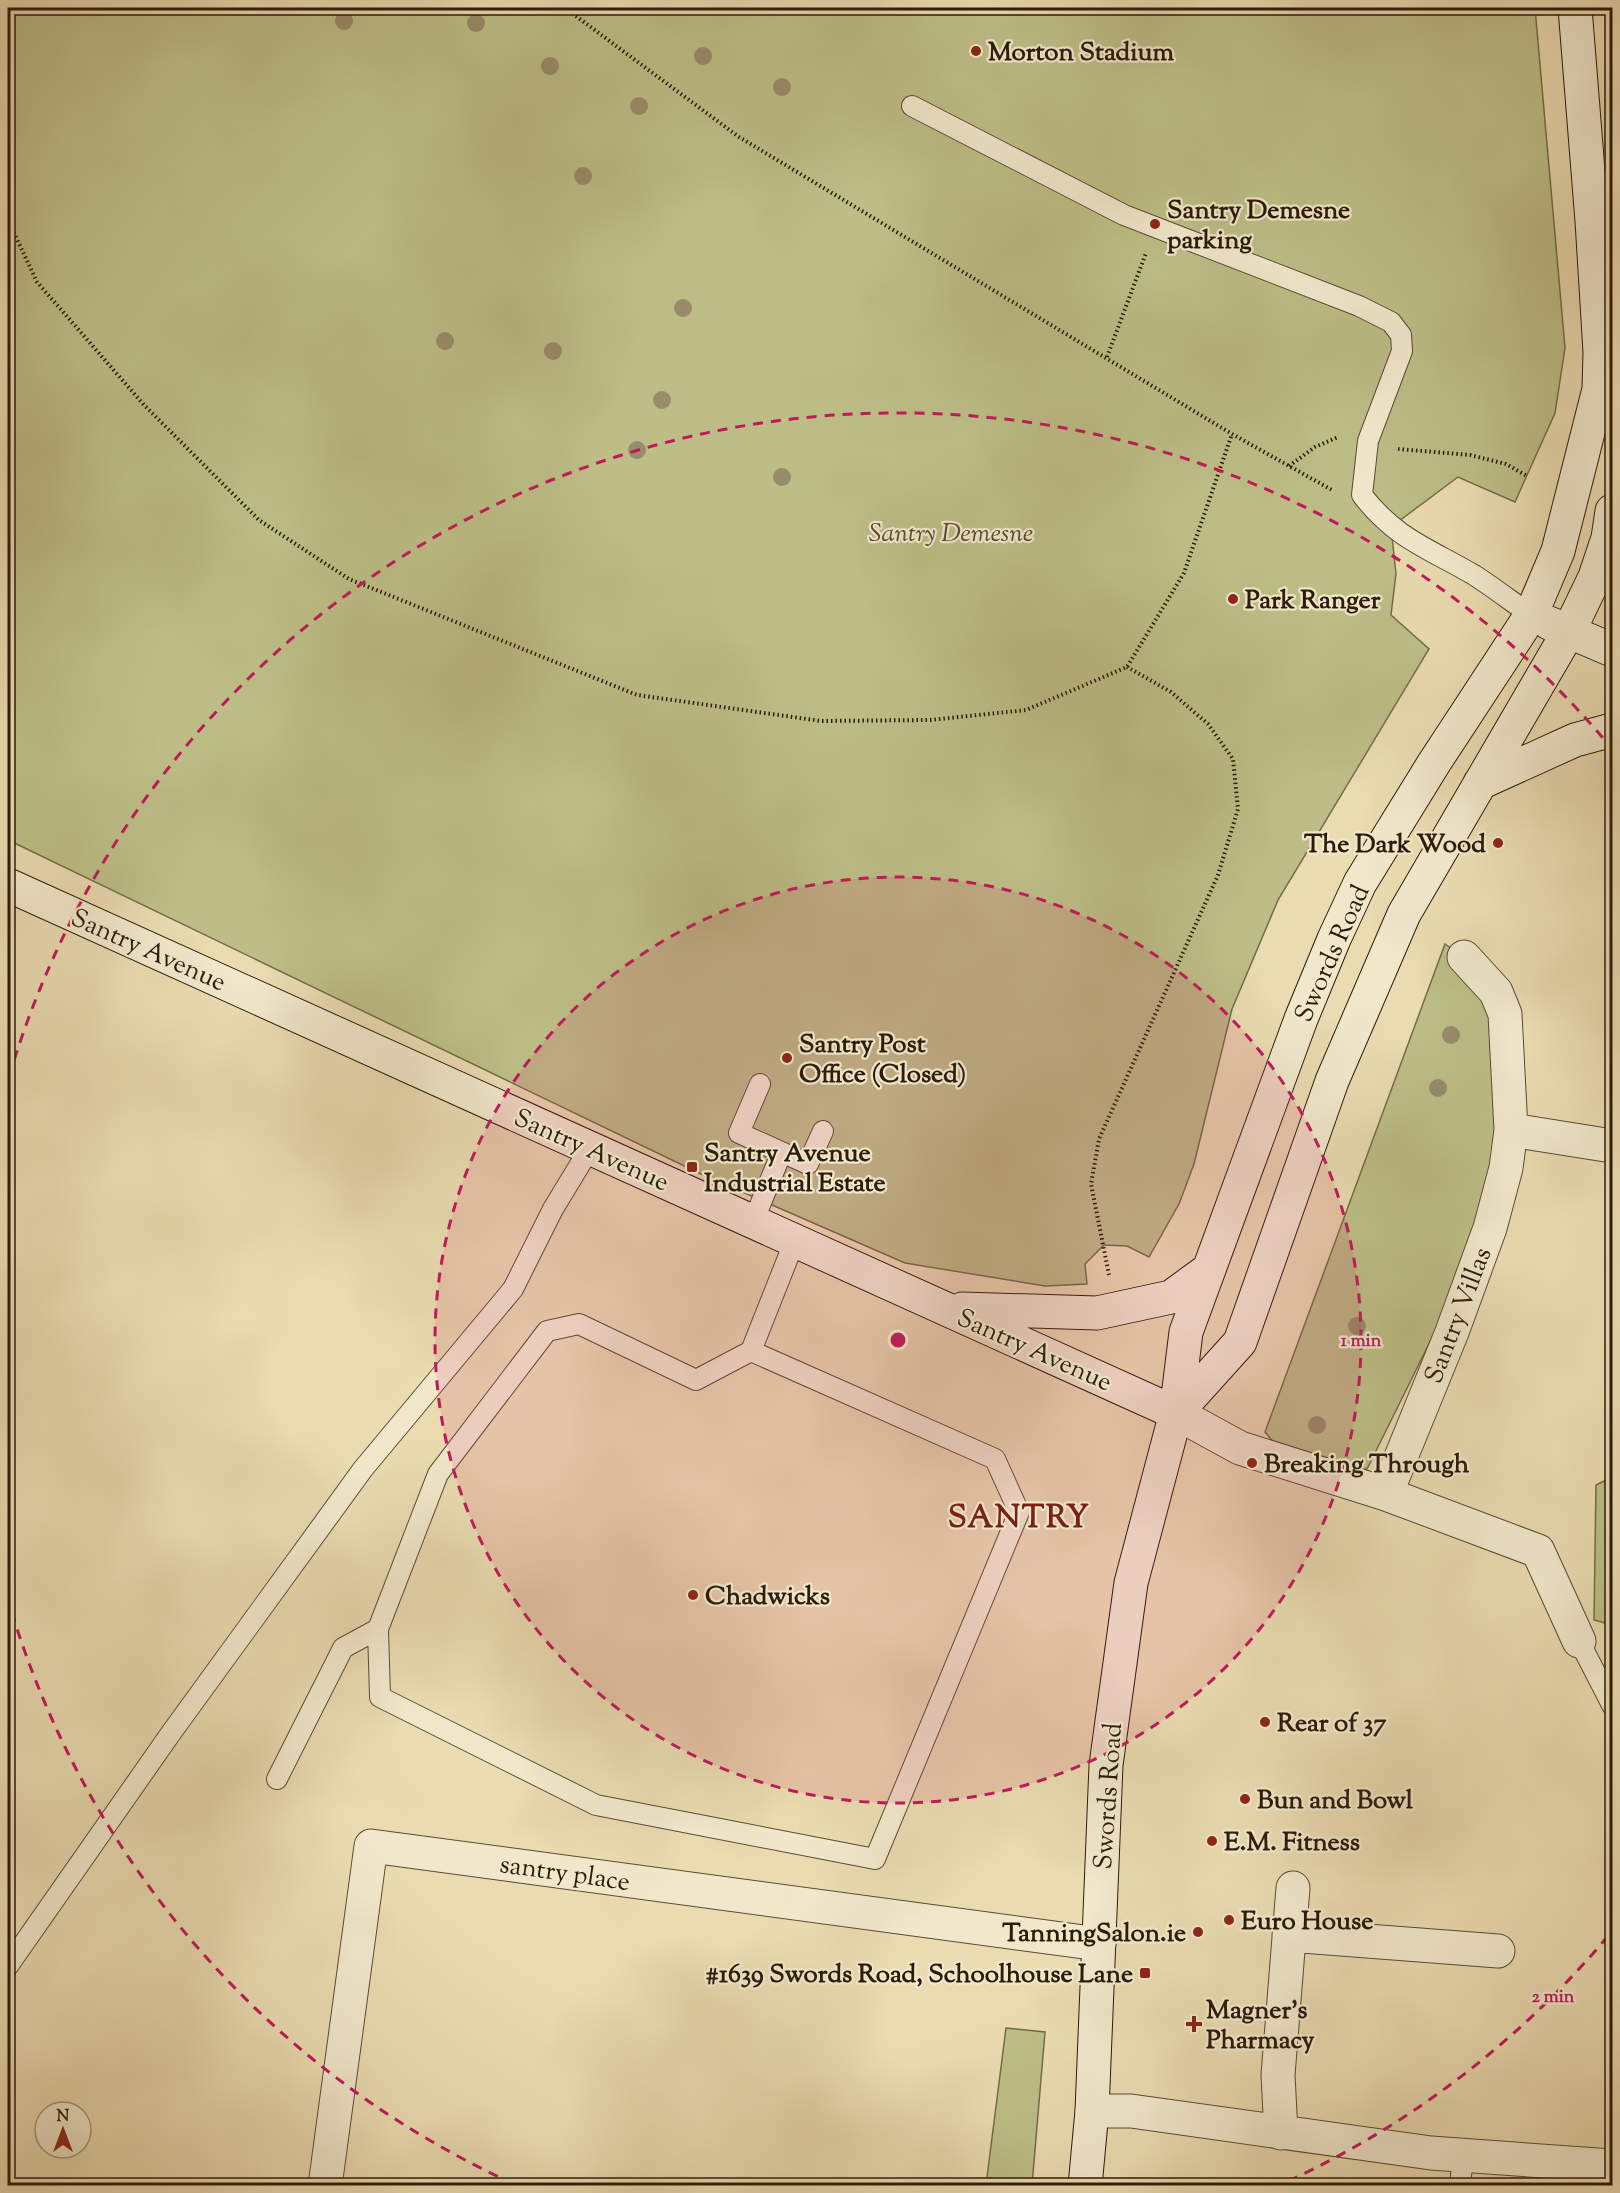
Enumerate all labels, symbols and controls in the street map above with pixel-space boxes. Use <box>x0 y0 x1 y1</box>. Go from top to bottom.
place label: Morton Stadium <box>988 35 1174 72</box>
marker: Morton Stadium <box>969 44 983 58</box>
place label: Santry Demesne parking <box>1167 193 1350 260</box>
marker: Santry Demesne parking <box>1148 217 1162 231</box>
park label: Santry Demesne <box>869 516 1033 553</box>
place label: Park Ranger <box>1245 583 1381 620</box>
marker: Park Ranger <box>1226 592 1240 606</box>
place label: The Dark Wood <box>1304 827 1486 864</box>
marker: The Dark Wood <box>1491 836 1505 850</box>
street label: Swords Road <box>1286 879 1380 1029</box>
street label: Santry Avenue <box>64 901 232 1002</box>
place label: Santry Post Office (Closed) <box>799 1027 966 1094</box>
marker: Santry Post Office (Closed) <box>780 1051 794 1065</box>
street label: Santry Avenue <box>507 1101 675 1202</box>
place label: Santry Avenue Industrial Estate <box>704 1136 886 1203</box>
marker: Santry Avenue Industrial Estate <box>685 1160 699 1174</box>
street label: Santry Villas <box>1416 1242 1502 1389</box>
street label: Santry Avenue <box>950 1301 1118 1402</box>
text: 1 min <box>1341 1329 1382 1355</box>
centre of rings <box>888 1330 908 1350</box>
place label: Breaking Through <box>1264 1447 1470 1484</box>
marker: Breaking Through <box>1245 1456 1259 1470</box>
district label: SANTRY <box>948 1496 1090 1542</box>
place label: Chadwicks <box>705 1579 830 1616</box>
marker: Chadwicks <box>686 1588 700 1602</box>
place label: Rear of 37 <box>1277 1706 1386 1743</box>
marker: Rear of 37 <box>1258 1715 1272 1729</box>
street label: Swords Road <box>1086 1721 1133 1871</box>
place label: Bun and Bowl <box>1257 1783 1414 1820</box>
marker: Bun and Bowl <box>1238 1792 1252 1806</box>
place label: E.M. Fitness <box>1224 1825 1360 1862</box>
marker: E.M. Fitness <box>1205 1834 1219 1848</box>
street label: santry place <box>497 1847 632 1902</box>
place label: Euro House <box>1241 1904 1373 1941</box>
marker: Euro House <box>1222 1913 1236 1927</box>
place label: TanningSalon.ie <box>1002 1916 1186 1953</box>
marker: TanningSalon.ie <box>1191 1925 1205 1939</box>
place label: #1639 Swords Road, Schoolhouse Lane <box>705 1957 1133 1994</box>
marker: #1639 Swords Road, Schoolhouse Lane <box>1138 1966 1152 1980</box>
text: 2 min <box>1532 1985 1575 2011</box>
place label: Magner's Pharmacy <box>1206 1993 1314 2060</box>
marker: Magner's Pharmacy <box>1187 2017 1201 2031</box>
north arrow <box>33 2100 93 2160</box>
text: N <box>57 2106 70 2129</box>

